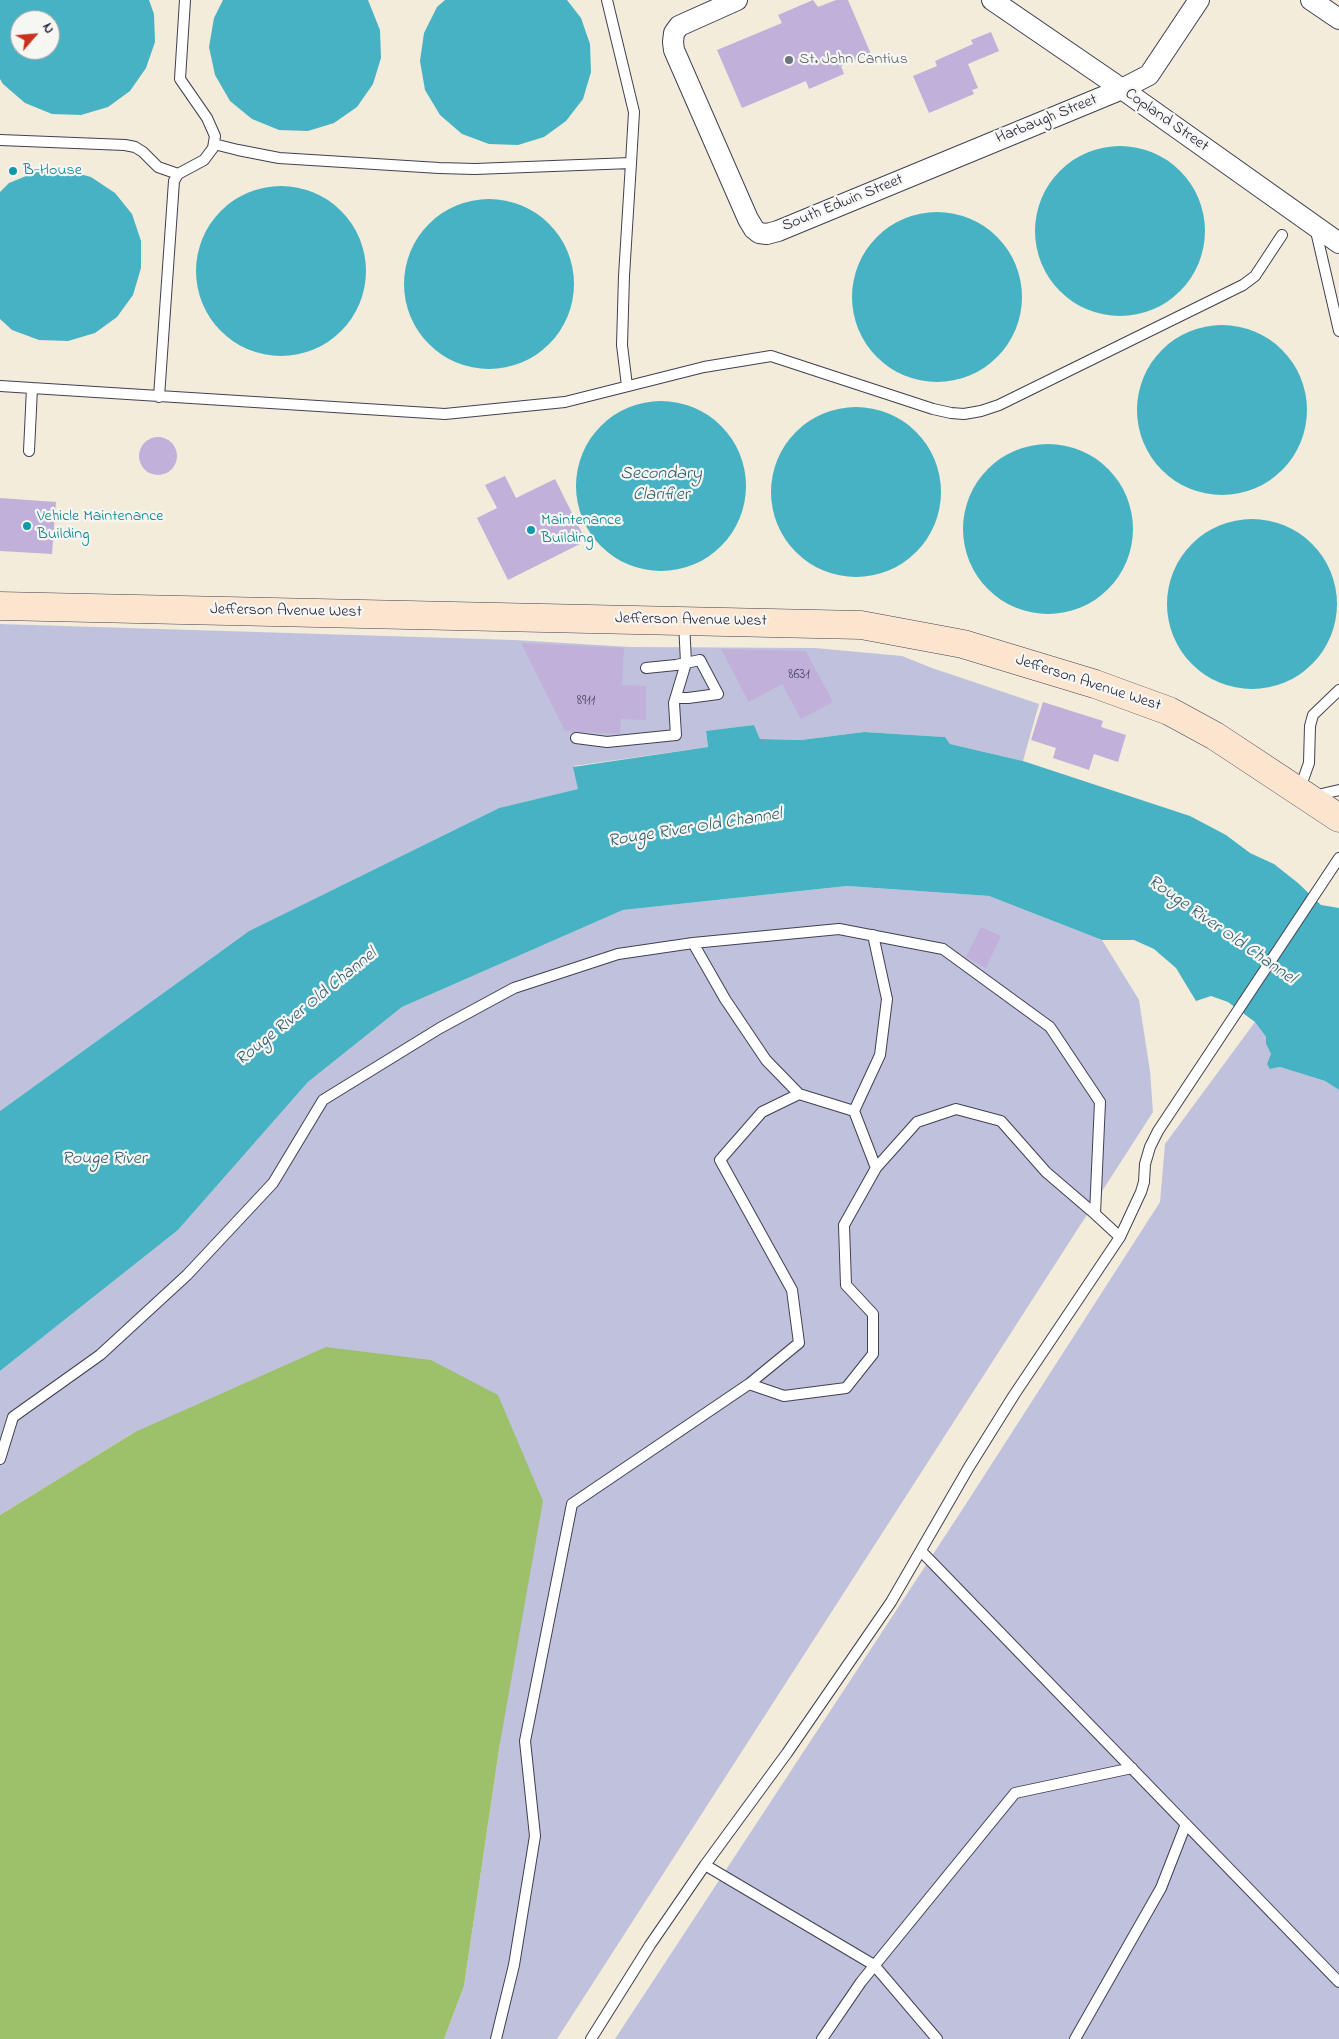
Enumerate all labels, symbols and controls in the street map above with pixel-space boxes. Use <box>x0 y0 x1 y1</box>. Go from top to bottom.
north arrow <box>10 10 60 60</box>
text: N <box>36 19 59 37</box>
place label: St. John Cantius <box>799 50 908 70</box>
marker: St. John Cantius <box>783 54 795 66</box>
street label: Copland Street <box>1120 85 1212 157</box>
street label: Harbaugh Street <box>994 91 1100 149</box>
place label: B-House <box>23 161 82 181</box>
marker: B-House <box>7 165 19 177</box>
street label: South Edwin Street <box>780 171 906 237</box>
water label: Secondary Clarifier <box>620 464 702 506</box>
place label: Vehicle Maintenance Building <box>37 507 163 545</box>
place label: Maintenance Building <box>541 511 621 549</box>
marker: Vehicle Maintenance Building <box>21 520 33 532</box>
marker: Maintenance Building <box>525 524 537 536</box>
street label: Jefferson Avenue West <box>210 601 362 623</box>
street label: Jefferson Avenue West <box>615 610 767 632</box>
street label: Jefferson Avenue West <box>1013 651 1163 717</box>
house number: 8631 <box>788 668 810 684</box>
house number: 8911 <box>577 694 595 710</box>
water label: Rouge River Old Channel <box>607 805 783 853</box>
water label: Rouge River Old Channel <box>1143 872 1299 990</box>
water label: Rouge River Old Channel <box>232 944 382 1072</box>
water label: Rouge River <box>62 1149 146 1171</box>

